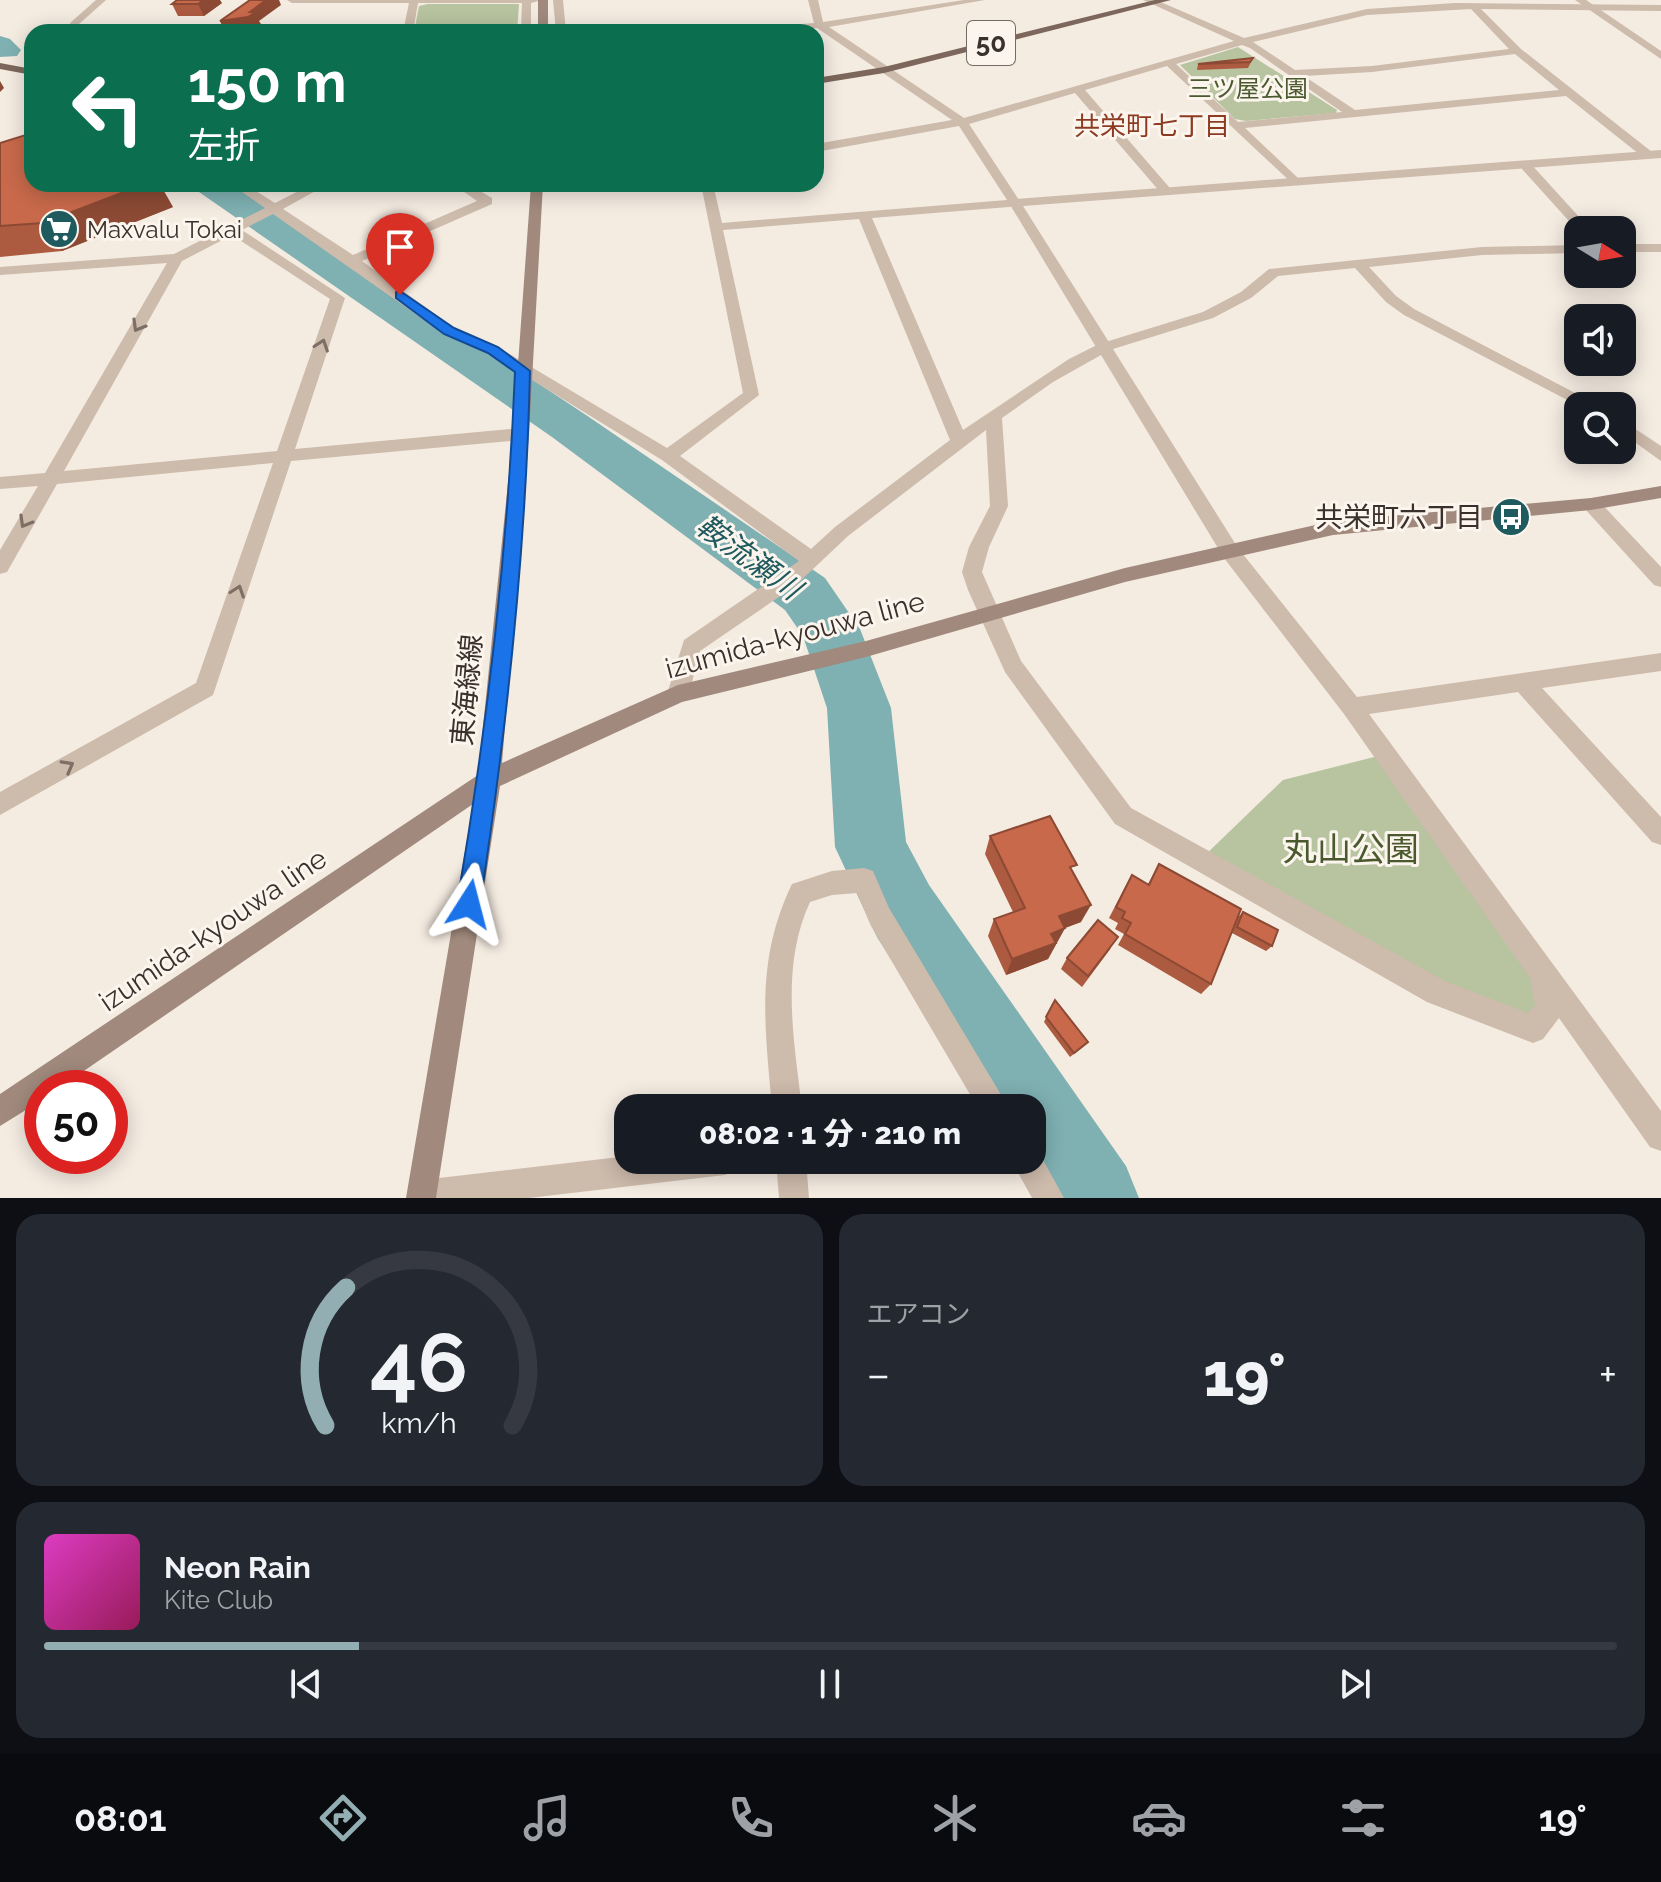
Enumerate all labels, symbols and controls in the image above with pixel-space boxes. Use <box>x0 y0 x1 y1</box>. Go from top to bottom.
road number: 50 <box>967 21 1015 65</box>
text: 150 m <box>188 49 347 115</box>
icon: left <box>56 56 160 160</box>
park label: 三ツ屋公園 <box>1188 74 1308 103</box>
district label: 共栄町七丁目 <box>1074 111 1230 141</box>
text: 左折 <box>188 124 260 166</box>
supermarket icon: Maxvalu Tokai <box>38 208 80 250</box>
pin <box>366 213 434 295</box>
place label: Maxvalu Tokai <box>87 215 242 244</box>
north arrow <box>1564 216 1636 288</box>
map controls <box>1564 216 1636 464</box>
icon: arrive <box>378 225 422 269</box>
button: sound <box>1564 304 1636 376</box>
one-way arrow <box>132 317 148 332</box>
one-way arrow <box>312 339 328 353</box>
button: search <box>1564 392 1636 464</box>
bus stop icon: 共栄町六丁目 <box>1490 496 1532 538</box>
place label: 共栄町六丁目 <box>1315 501 1483 534</box>
water label: 鞍流瀬川 <box>690 508 810 608</box>
one-way arrow <box>19 513 35 528</box>
one-way arrow <box>228 585 244 599</box>
street label: izumida-kyouwa line <box>662 585 928 685</box>
street label: 東海緑線 <box>446 633 488 747</box>
one-way arrow <box>59 760 74 776</box>
park label: 丸山公園 <box>1283 829 1419 869</box>
street label: izumida-kyouwa line <box>93 842 333 1018</box>
position arrow <box>427 862 511 946</box>
speed limit sign: 50 <box>24 1070 128 1174</box>
text: 08:02 · 1 分 · 210 m <box>699 1116 961 1151</box>
text: エアコン <box>867 1299 971 1329</box>
text: 46 <box>370 1314 468 1411</box>
text: 19° <box>1203 1340 1286 1410</box>
text: − <box>867 1349 890 1400</box>
text: + <box>1599 1349 1617 1400</box>
text: km/h <box>382 1406 457 1440</box>
text: Neon Rain <box>164 1550 311 1585</box>
text: Kite Club <box>164 1585 273 1615</box>
icon: previous <box>284 1662 328 1706</box>
icon: pause <box>808 1662 852 1706</box>
icon: next <box>1333 1662 1377 1706</box>
icon: directions <box>315 1790 371 1846</box>
icon: music <box>519 1790 575 1846</box>
icon: phone <box>723 1790 779 1846</box>
icon: climate <box>927 1790 983 1846</box>
icon: car <box>1131 1790 1187 1846</box>
icon: filters <box>1335 1790 1391 1846</box>
text: 08:01 <box>74 1797 167 1839</box>
text: 19° <box>1539 1797 1587 1839</box>

